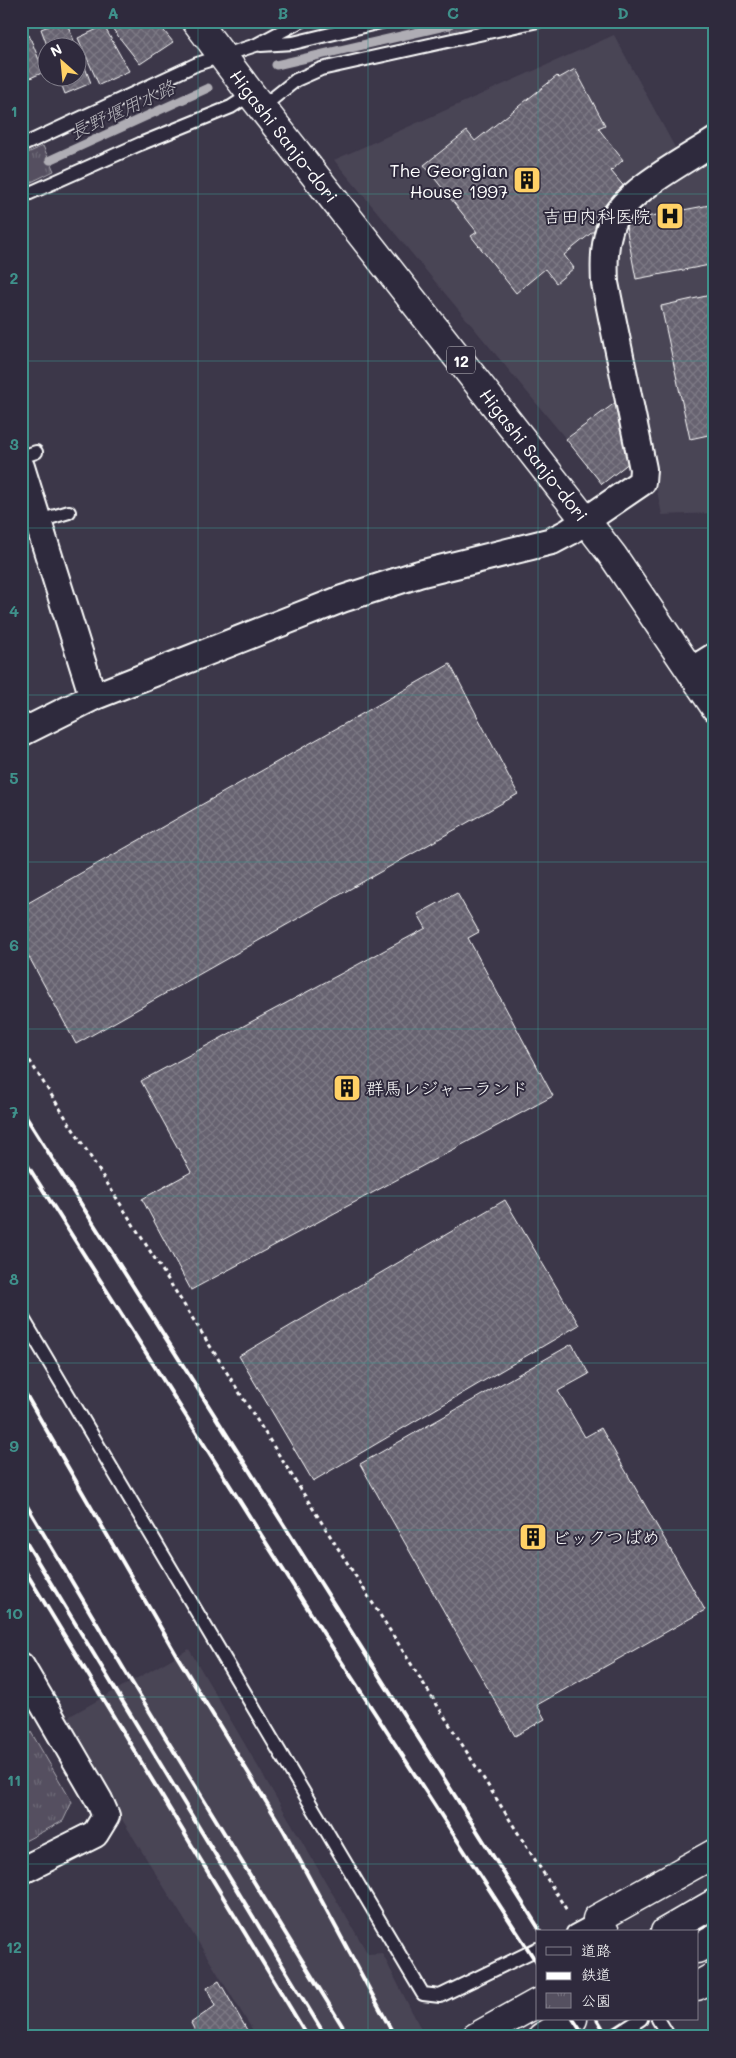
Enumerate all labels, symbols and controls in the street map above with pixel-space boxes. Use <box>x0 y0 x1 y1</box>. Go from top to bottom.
text: A <box>107 2 119 23</box>
text: B <box>278 2 288 23</box>
text: C <box>447 2 459 23</box>
text: D <box>617 2 629 23</box>
north arrow <box>38 38 88 88</box>
text: N <box>47 39 65 61</box>
street label: Higashi Sanjo-dori <box>225 65 344 208</box>
water label: 長野堰用水路 <box>65 73 180 144</box>
text: 1 <box>10 100 18 121</box>
place label: The Georgian House 1997 <box>390 158 508 203</box>
building icon: The Georgian House 1997 <box>512 165 542 195</box>
hospital icon: 吉田内科医院 <box>655 201 685 231</box>
place label: 吉田内科医院 <box>543 204 651 228</box>
text: 2 <box>10 267 19 288</box>
road number: 12 <box>447 346 475 374</box>
street label: Higashi Sanjo-dori <box>474 383 594 526</box>
text: 3 <box>9 433 19 454</box>
text: 4 <box>9 600 19 621</box>
text: 5 <box>9 767 19 788</box>
text: 6 <box>9 934 19 955</box>
building icon: 群馬レジャーランド <box>332 1073 362 1103</box>
place label: 群馬レジャーランド <box>366 1076 528 1100</box>
text: 7 <box>10 1101 19 1122</box>
text: 8 <box>9 1268 19 1289</box>
text: 9 <box>9 1435 19 1456</box>
building icon: ビックつばめ <box>518 1522 548 1552</box>
place label: ビックつばめ <box>552 1525 660 1549</box>
text: 10 <box>5 1602 23 1623</box>
text: 11 <box>7 1769 21 1790</box>
legend <box>536 1930 698 2020</box>
text: 12 <box>6 1936 22 1957</box>
text: 道路 <box>581 1940 611 1960</box>
text: 鉄道 <box>581 1964 611 1984</box>
text: 公園 <box>581 1990 611 2010</box>

